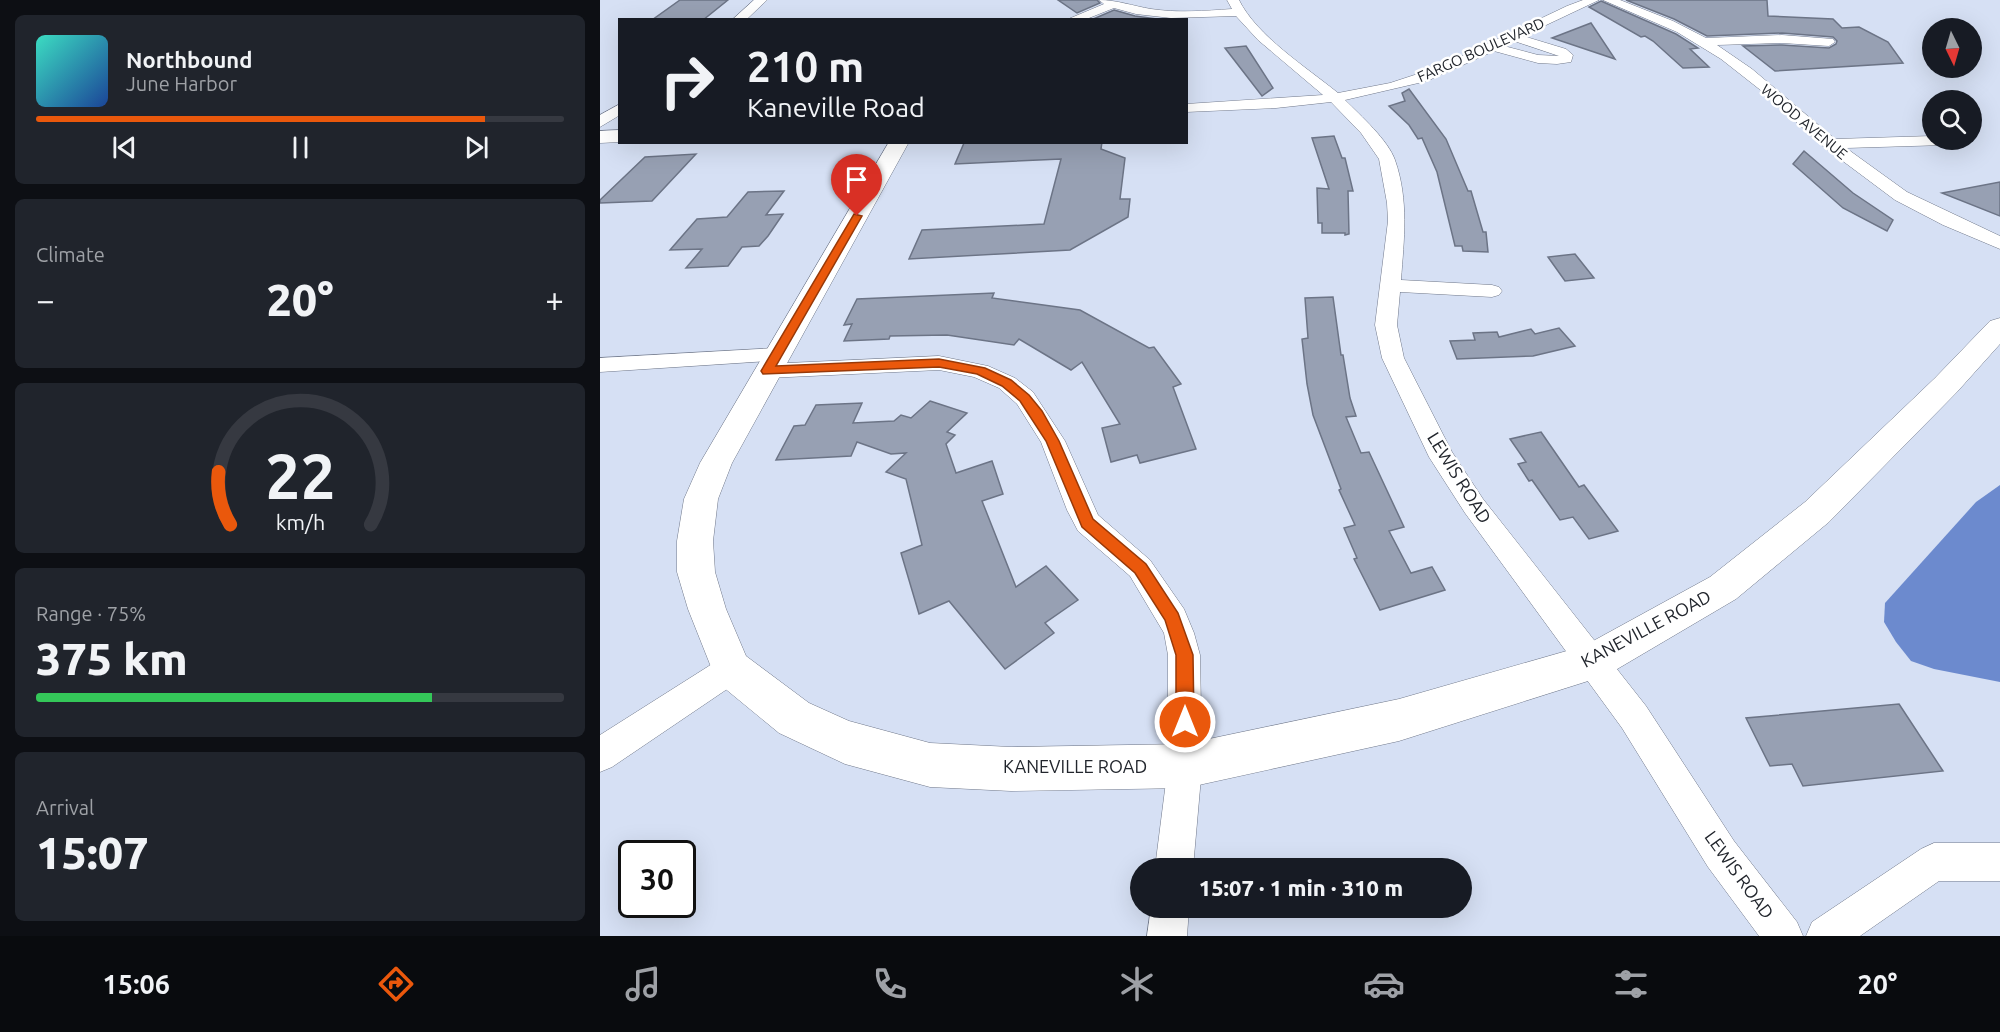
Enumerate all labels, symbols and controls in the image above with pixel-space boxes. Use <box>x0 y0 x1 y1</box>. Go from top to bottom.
street label: FARGO BOULEVARD <box>1415 14 1547 85</box>
north arrow <box>1922 18 1982 78</box>
map controls <box>1922 18 1982 150</box>
icon: right <box>648 42 726 120</box>
text: 210 m <box>747 43 864 90</box>
text: Northbound <box>126 47 252 72</box>
text: June Harbor <box>126 72 237 95</box>
street label: WOOD AVENUE <box>1758 81 1851 163</box>
button: search <box>1922 90 1982 150</box>
text: Kaneville Road <box>747 92 925 122</box>
icon: previous <box>108 131 141 164</box>
icon: pause <box>284 131 317 164</box>
icon: next <box>460 131 493 164</box>
pin <box>831 154 882 216</box>
icon: arrive <box>840 163 873 196</box>
text: Climate <box>36 243 105 266</box>
text: 20° <box>266 274 334 325</box>
text: − <box>36 281 55 318</box>
text: + <box>545 281 564 318</box>
street label: LEWIS ROAD <box>1424 428 1496 527</box>
text: 22 <box>265 441 335 511</box>
text: km/h <box>275 510 325 534</box>
street label: KANEVILLE ROAD <box>1577 585 1714 671</box>
text: Range · 75% <box>36 602 146 625</box>
text: 375 km <box>36 633 188 684</box>
position arrow <box>1153 690 1217 754</box>
street label: KANEVILLE ROAD <box>1003 756 1147 776</box>
text: Arrival <box>36 796 94 819</box>
text: 15:07 <box>36 827 149 878</box>
street label: LEWIS ROAD <box>1701 827 1778 922</box>
speed limit sign: 30 <box>618 840 696 918</box>
text: 15:07 · 1 min · 310 m <box>1199 875 1403 900</box>
icon: directions <box>375 963 417 1005</box>
icon: music <box>622 963 664 1005</box>
icon: phone <box>869 963 911 1005</box>
icon: climate <box>1116 963 1158 1005</box>
icon: car <box>1363 963 1405 1005</box>
icon: filters <box>1610 963 1652 1005</box>
text: 15:06 <box>103 969 170 999</box>
text: 20° <box>1857 969 1897 999</box>

